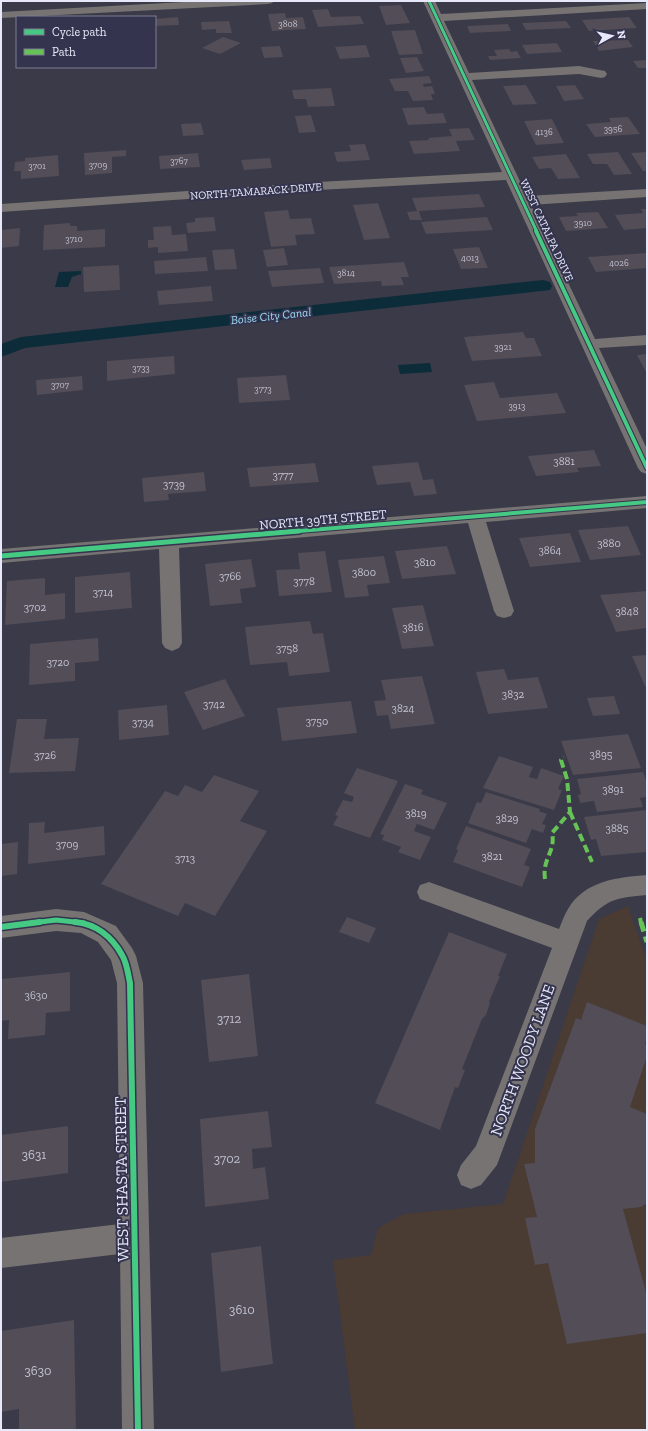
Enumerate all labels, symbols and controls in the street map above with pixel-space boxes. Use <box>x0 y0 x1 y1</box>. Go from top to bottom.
legend <box>16 16 156 68</box>
north arrow <box>592 16 632 56</box>
house number: 3808 <box>278 19 298 29</box>
text: Cycle path <box>52 25 107 39</box>
text: N <box>614 30 629 40</box>
text: Path <box>52 45 76 59</box>
house number: 3956 <box>604 124 622 134</box>
house number: 4136 <box>535 127 553 137</box>
house number: 3767 <box>170 156 189 166</box>
house number: 3709 <box>89 160 108 170</box>
house number: 3701 <box>28 161 46 171</box>
street label: WEST CATALPA DRIVE <box>517 177 576 283</box>
street label: NORTH TAMARACK DRIVE <box>190 180 322 203</box>
house number: 3910 <box>574 218 592 228</box>
house number: 3710 <box>65 234 83 244</box>
house number: 4013 <box>461 253 479 263</box>
house number: 4026 <box>609 258 629 268</box>
house number: 3814 <box>337 268 355 278</box>
water label: Boise City Canal <box>230 305 312 327</box>
house number: 3921 <box>494 342 512 352</box>
house number: 3733 <box>132 363 150 373</box>
house number: 3707 <box>51 380 70 390</box>
house number: 3773 <box>254 384 272 394</box>
house number: 3913 <box>508 401 526 411</box>
house number: 3881 <box>553 455 575 468</box>
house number: 3777 <box>273 469 293 482</box>
house number: 3739 <box>163 478 185 491</box>
street label: NORTH 39TH STREET <box>259 506 387 533</box>
house number: 3880 <box>597 537 621 550</box>
house number: 3864 <box>538 544 562 557</box>
house number: 3810 <box>414 556 436 569</box>
house number: 3800 <box>352 566 376 579</box>
house number: 3766 <box>219 570 241 583</box>
house number: 3778 <box>293 575 315 588</box>
house number: 3714 <box>93 586 113 599</box>
house number: 3702 <box>24 601 47 614</box>
house number: 3848 <box>615 605 639 618</box>
house number: 3816 <box>402 621 424 634</box>
house number: 3758 <box>276 642 298 655</box>
house number: 3720 <box>47 656 69 669</box>
house number: 3832 <box>502 688 525 701</box>
house number: 3742 <box>203 698 225 711</box>
house number: 3824 <box>392 702 415 715</box>
house number: 3750 <box>306 715 328 728</box>
house number: 3734 <box>132 716 154 729</box>
house number: 3895 <box>590 748 613 761</box>
house number: 3726 <box>34 749 56 762</box>
house number: 3891 <box>602 783 624 796</box>
house number: 3819 <box>405 807 427 820</box>
house number: 3829 <box>496 812 519 825</box>
house number: 3885 <box>606 822 629 835</box>
house number: 3709 <box>56 838 79 851</box>
house number: 3821 <box>481 850 503 863</box>
house number: 3713 <box>175 852 195 865</box>
street label: NORTH WOODY LANE <box>486 982 559 1138</box>
house number: 3630 <box>25 989 47 1002</box>
house number: 3712 <box>217 1011 241 1026</box>
street label: WEST SHASTA STREET <box>111 1096 132 1262</box>
house number: 3631 <box>22 1147 46 1162</box>
house number: 3702 <box>214 1151 241 1166</box>
house number: 3610 <box>229 1302 255 1317</box>
house number: 3630 <box>24 1363 52 1378</box>

